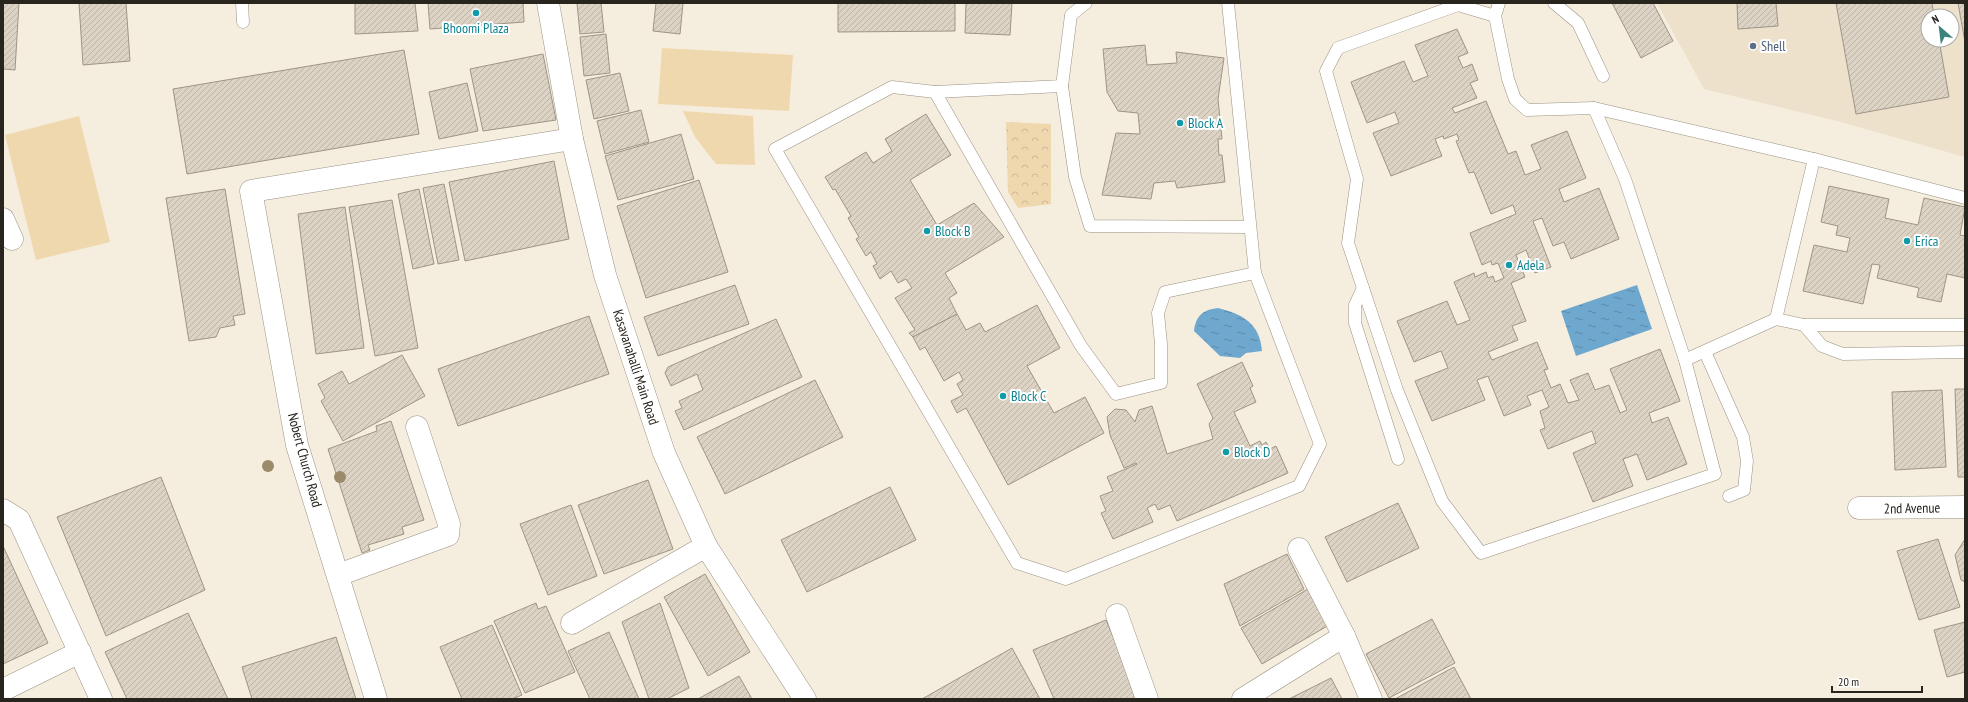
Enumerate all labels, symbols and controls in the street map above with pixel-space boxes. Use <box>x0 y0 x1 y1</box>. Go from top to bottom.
marker: Bhoomi Plaza <box>471 8 481 18</box>
north arrow <box>1920 8 1960 48</box>
text: N <box>1929 12 1941 27</box>
place label: Bhoomi Plaza <box>443 19 509 37</box>
place label: Shell <box>1761 37 1786 55</box>
marker: Shell <box>1748 41 1758 51</box>
place label: Block A <box>1188 114 1224 132</box>
marker: Block A <box>1175 118 1185 128</box>
place label: Block B <box>935 222 971 240</box>
marker: Block B <box>922 226 932 236</box>
place label: Erica <box>1915 232 1938 250</box>
marker: Erica <box>1902 236 1912 246</box>
place label: Adela <box>1517 256 1544 274</box>
marker: Adela <box>1504 260 1514 270</box>
street label: Kasavanahalli Main Road <box>609 307 663 427</box>
place label: Block C <box>1011 387 1047 405</box>
marker: Block C <box>998 391 1008 401</box>
street label: Nobert Church Road <box>284 411 326 509</box>
place label: Block D <box>1234 443 1270 461</box>
marker: Block D <box>1221 447 1231 457</box>
street label: 2nd Avenue <box>1884 499 1941 517</box>
scale bar <box>1832 668 1922 694</box>
text: 20 m <box>1838 674 1859 689</box>

